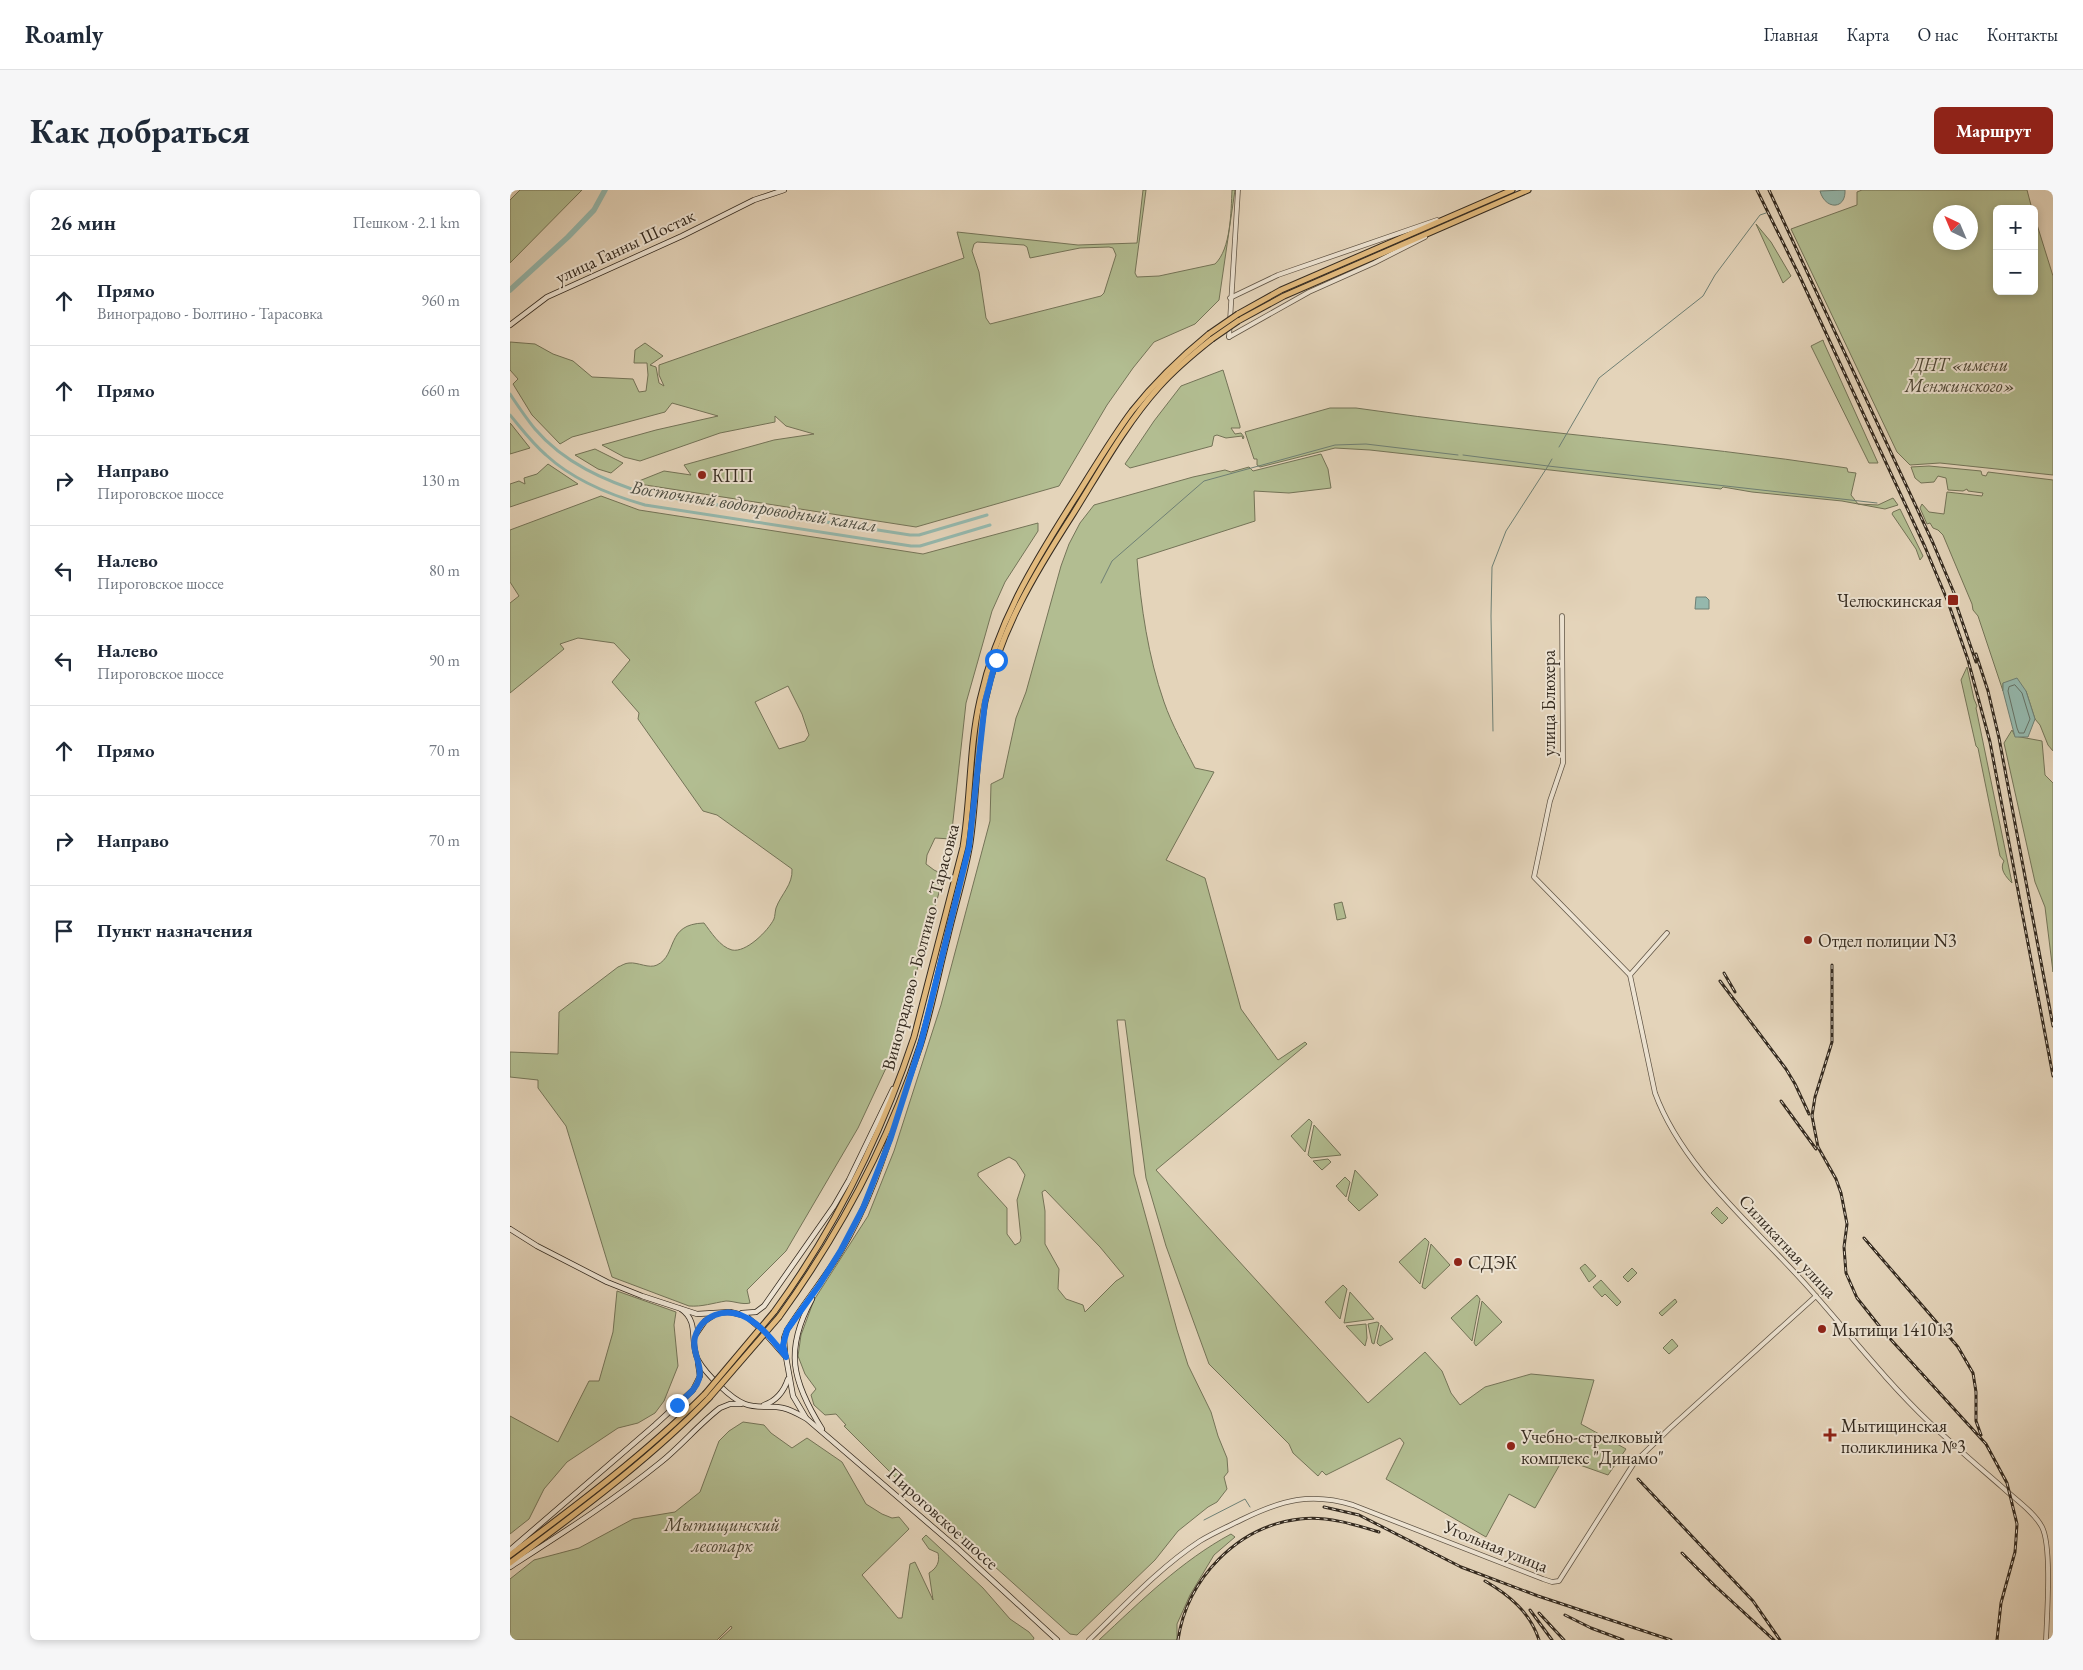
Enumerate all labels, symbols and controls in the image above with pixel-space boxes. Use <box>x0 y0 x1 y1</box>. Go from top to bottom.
text: Roamly <box>25 19 103 50</box>
text: Главная <box>1764 23 1818 46</box>
text: Карта <box>1846 23 1889 46</box>
text: О нас <box>1917 23 1959 46</box>
text: Контакты <box>1987 23 2058 46</box>
button: Маршрут <box>1934 107 2053 154</box>
text: Как добраться <box>30 108 250 153</box>
street label: улица Ганны Шостак <box>551 203 699 288</box>
north arrow <box>1933 205 1978 250</box>
map controls <box>1993 205 2038 295</box>
button: + <box>1993 205 2038 250</box>
text: 26 мин <box>50 209 116 236</box>
text: Пешком · 2.1 km <box>353 212 460 233</box>
button: − <box>1993 250 2038 295</box>
text: Прямо <box>97 278 155 303</box>
icon: ahead <box>50 287 78 315</box>
text: 960 m <box>421 290 460 311</box>
text: Виноградово - Болтино - Тарасовка <box>97 303 323 324</box>
park label: ДНТ «имени Менжинского» <box>1904 353 2015 397</box>
icon: ahead <box>50 377 78 405</box>
text: Прямо <box>97 378 155 403</box>
text: 660 m <box>421 380 460 401</box>
text: Направо <box>97 458 169 483</box>
place label: КПП <box>712 464 754 487</box>
icon: right <box>50 467 78 495</box>
marker: КПП <box>696 469 708 481</box>
text: 130 m <box>421 470 460 491</box>
water label: Восточный водопроводный канал <box>628 474 879 538</box>
text: Пироговское шоссе <box>97 483 224 504</box>
text: Налево <box>97 548 158 573</box>
icon: left <box>50 557 78 585</box>
text: 80 m <box>429 560 460 581</box>
text: Пироговское шоссе <box>97 573 224 594</box>
place label: Челюскинская <box>1837 589 1942 612</box>
marker: Челюскинская <box>1946 593 1960 607</box>
text: Налево <box>97 638 158 663</box>
icon: left <box>50 647 78 675</box>
route start <box>985 649 1008 672</box>
street label: улица Блюхера <box>1537 649 1560 756</box>
text: 90 m <box>429 650 460 671</box>
text: Пироговское шоссе <box>97 663 224 684</box>
icon: ahead <box>50 737 78 765</box>
text: Прямо <box>97 738 155 763</box>
text: 70 m <box>429 740 460 761</box>
street label: Виноградово - Болтино - Тарасовка <box>876 820 964 1073</box>
icon: right <box>50 827 78 855</box>
text: Направо <box>97 828 169 853</box>
text: 70 m <box>429 830 460 851</box>
icon: arrive <box>50 917 78 945</box>
text: Пункт назначения <box>97 918 253 943</box>
place label: Отдел полиции N3 <box>1818 929 1957 952</box>
marker: Отдел полиции N3 <box>1802 934 1814 946</box>
street label: Силикатная улица <box>1734 1189 1843 1303</box>
place label: СДЭК <box>1468 1251 1517 1274</box>
marker: СДЭК <box>1452 1256 1464 1268</box>
place label: Мытищи 141013 <box>1832 1318 1954 1341</box>
marker: Мытищи 141013 <box>1816 1323 1828 1335</box>
route end <box>666 1394 689 1417</box>
place label: Мытищинская поликлиника №3 <box>1841 1414 1966 1458</box>
place label: Учебно-стрелковый комплекс "Динамо" <box>1520 1425 1664 1469</box>
marker: Мытищинская поликлиника №3 <box>1823 1428 1837 1442</box>
marker: Учебно-стрелковый комплекс "Динамо" <box>1505 1440 1517 1452</box>
street label: Пироговское шоссе <box>882 1462 1004 1574</box>
park label: Мытищинский лесопарк <box>663 1513 780 1558</box>
street label: Угольная улица <box>1440 1514 1552 1578</box>

